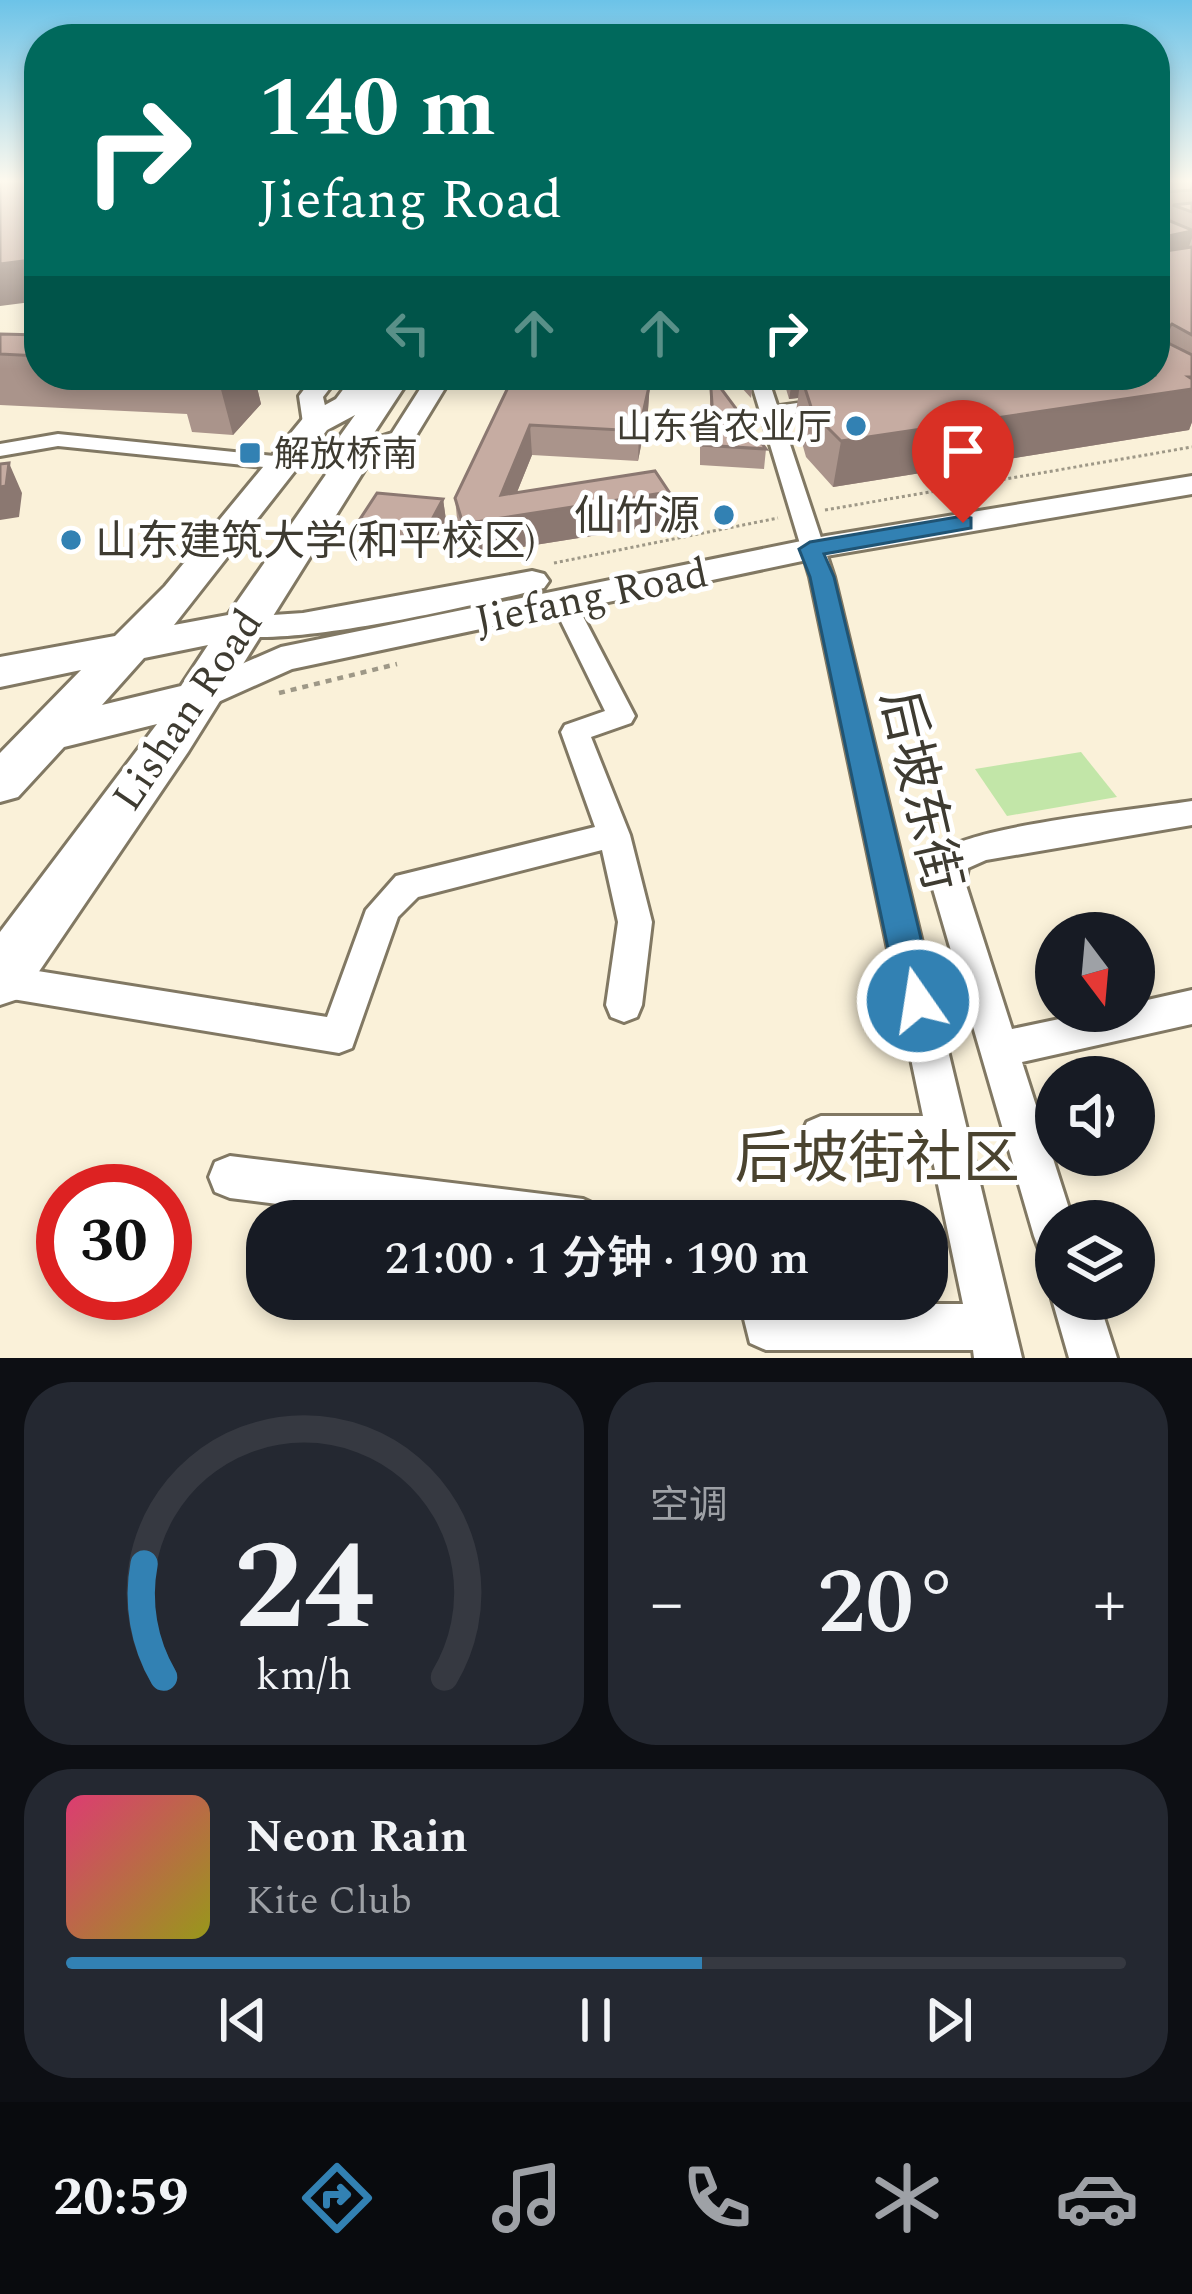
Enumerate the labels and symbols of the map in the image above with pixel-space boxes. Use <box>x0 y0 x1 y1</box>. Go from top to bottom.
pin <box>912 400 1014 523</box>
place label: 山东省农业厅 <box>616 401 832 456</box>
marker: 山东省农业厅 <box>843 413 869 439</box>
place label: 解放桥南 <box>274 428 418 483</box>
marker: 解放桥南 <box>237 440 263 466</box>
place label: 仙竹源 <box>574 486 700 549</box>
marker: 仙竹源 <box>711 502 737 528</box>
place label: 山东建筑大学(和平校区) <box>95 511 536 574</box>
marker: 山东建筑大学(和平校区) <box>58 527 84 553</box>
street label: Jiefang Road <box>469 542 714 653</box>
street label: Lishan Road <box>97 597 279 824</box>
street label: 后坡东街 <box>858 683 980 899</box>
north arrow <box>1035 912 1155 1032</box>
position arrow <box>855 938 981 1064</box>
district label: 后坡街社区 <box>735 1117 1020 1203</box>
speed limit sign: 30 <box>36 1164 192 1320</box>

